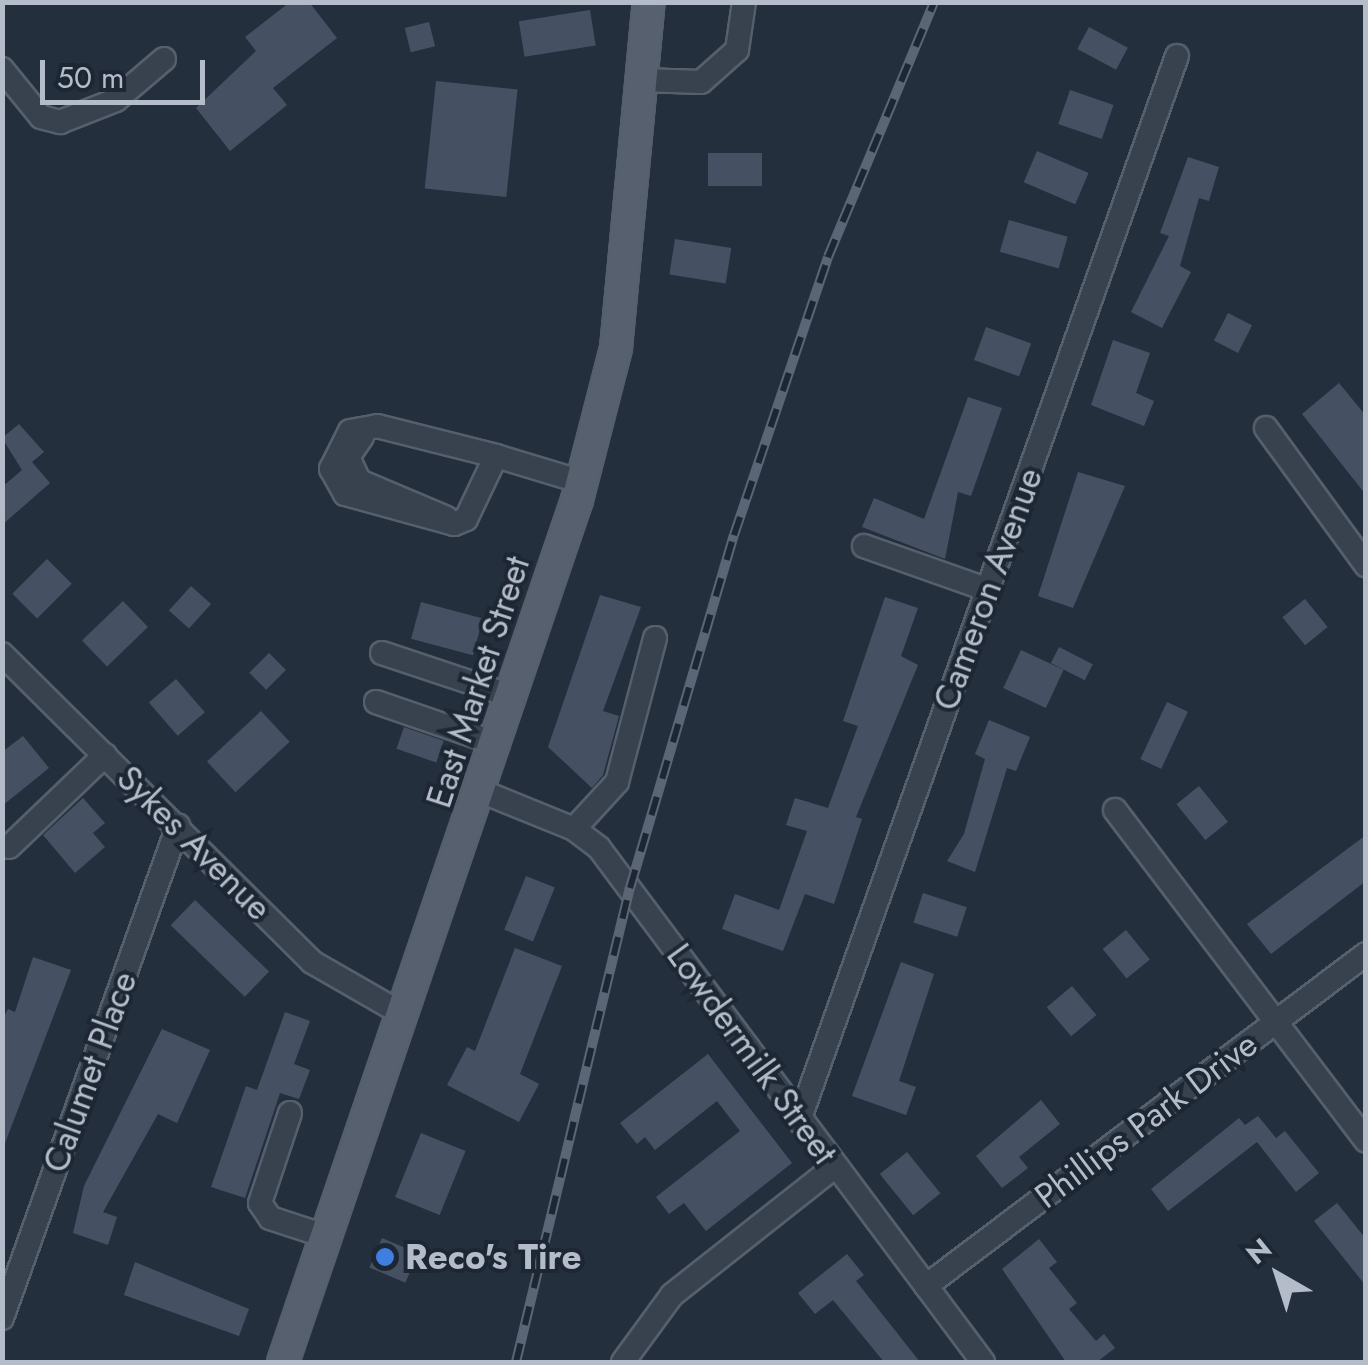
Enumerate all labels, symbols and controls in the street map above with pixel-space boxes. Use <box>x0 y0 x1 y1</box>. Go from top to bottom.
scale bar <box>45 40 210 102</box>
text: 50 m <box>57 56 124 99</box>
street label: Cameron Avenue <box>925 462 1051 716</box>
street label: East Market Street <box>418 551 538 813</box>
street label: Sykes Avenue <box>108 757 280 929</box>
street label: Lowdermilk Street <box>658 936 846 1172</box>
street label: Calumet Place <box>34 966 146 1178</box>
street label: Phillips Park Drive <box>1027 1023 1265 1217</box>
north arrow <box>1228 1225 1328 1325</box>
text: N <box>1237 1228 1280 1274</box>
place label: Reco's Tire <box>405 1236 582 1278</box>
marker: Reco's Tire <box>374 1246 396 1268</box>

